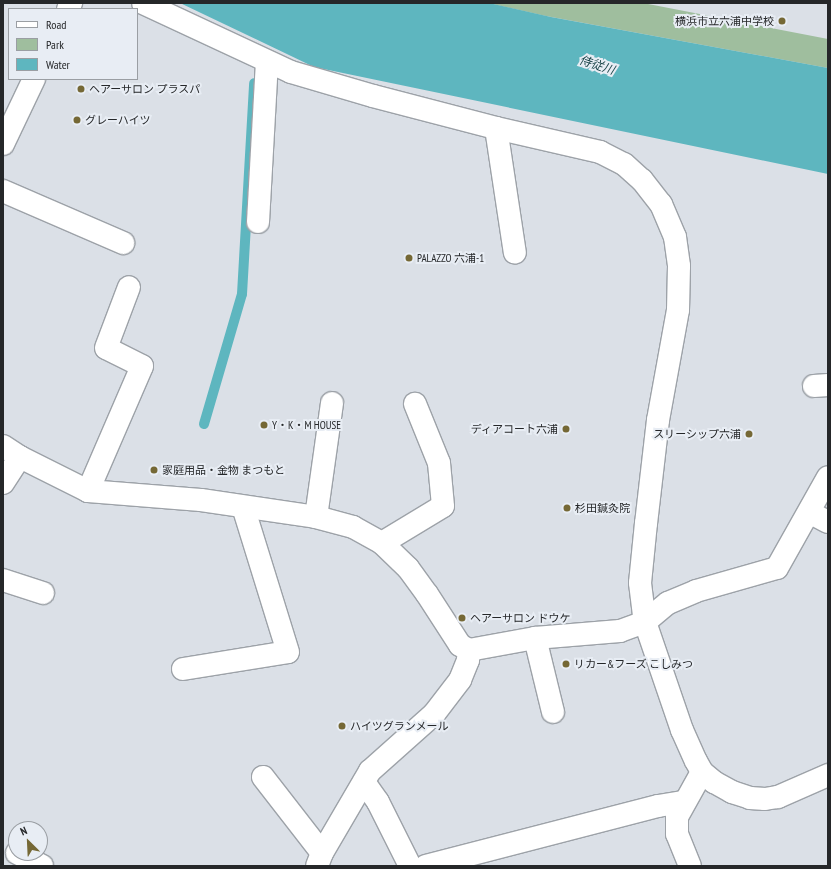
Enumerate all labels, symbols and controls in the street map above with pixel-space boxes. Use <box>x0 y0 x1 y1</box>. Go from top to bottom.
legend <box>8 8 138 80</box>
place label: 横浜市立六浦中学校 <box>675 14 774 28</box>
marker: 横浜市立六浦中学校 <box>777 16 787 26</box>
text: Road <box>46 17 66 32</box>
text: Park <box>46 37 64 52</box>
water label: 侍従川 <box>578 53 616 77</box>
text: Water <box>46 57 70 72</box>
place label: ヘアーサロン プラスパ <box>89 82 201 96</box>
marker: ヘアーサロン プラスパ <box>76 84 86 94</box>
place label: グレーハイツ <box>85 113 151 127</box>
marker: グレーハイツ <box>72 115 82 125</box>
place label: PALAZZO 六浦-1 <box>417 251 484 265</box>
marker: PALAZZO 六浦-1 <box>404 253 414 263</box>
place label: Y・K・M HOUSE <box>272 418 341 432</box>
marker: Y・K・M HOUSE <box>259 420 269 430</box>
place label: ディアコート六浦 <box>470 422 558 436</box>
marker: ディアコート六浦 <box>561 424 571 434</box>
place label: スリーシップ六浦 <box>653 427 741 441</box>
marker: スリーシップ六浦 <box>744 429 754 439</box>
place label: 家庭用品・金物 まつもと <box>162 463 285 477</box>
marker: 家庭用品・金物 まつもと <box>149 465 159 475</box>
place label: 杉田鍼灸院 <box>575 501 630 515</box>
marker: 杉田鍼灸院 <box>562 503 572 513</box>
place label: ヘアーサロン ドウケ <box>470 611 571 625</box>
marker: ヘアーサロン ドウケ <box>457 613 467 623</box>
place label: リカー&フーズ こしみつ <box>574 657 694 671</box>
marker: リカー&フーズ こしみつ <box>561 659 571 669</box>
place label: ハイツグランメール <box>350 719 449 733</box>
marker: ハイツグランメール <box>337 721 347 731</box>
north arrow <box>8 821 48 861</box>
text: N <box>18 823 29 839</box>

